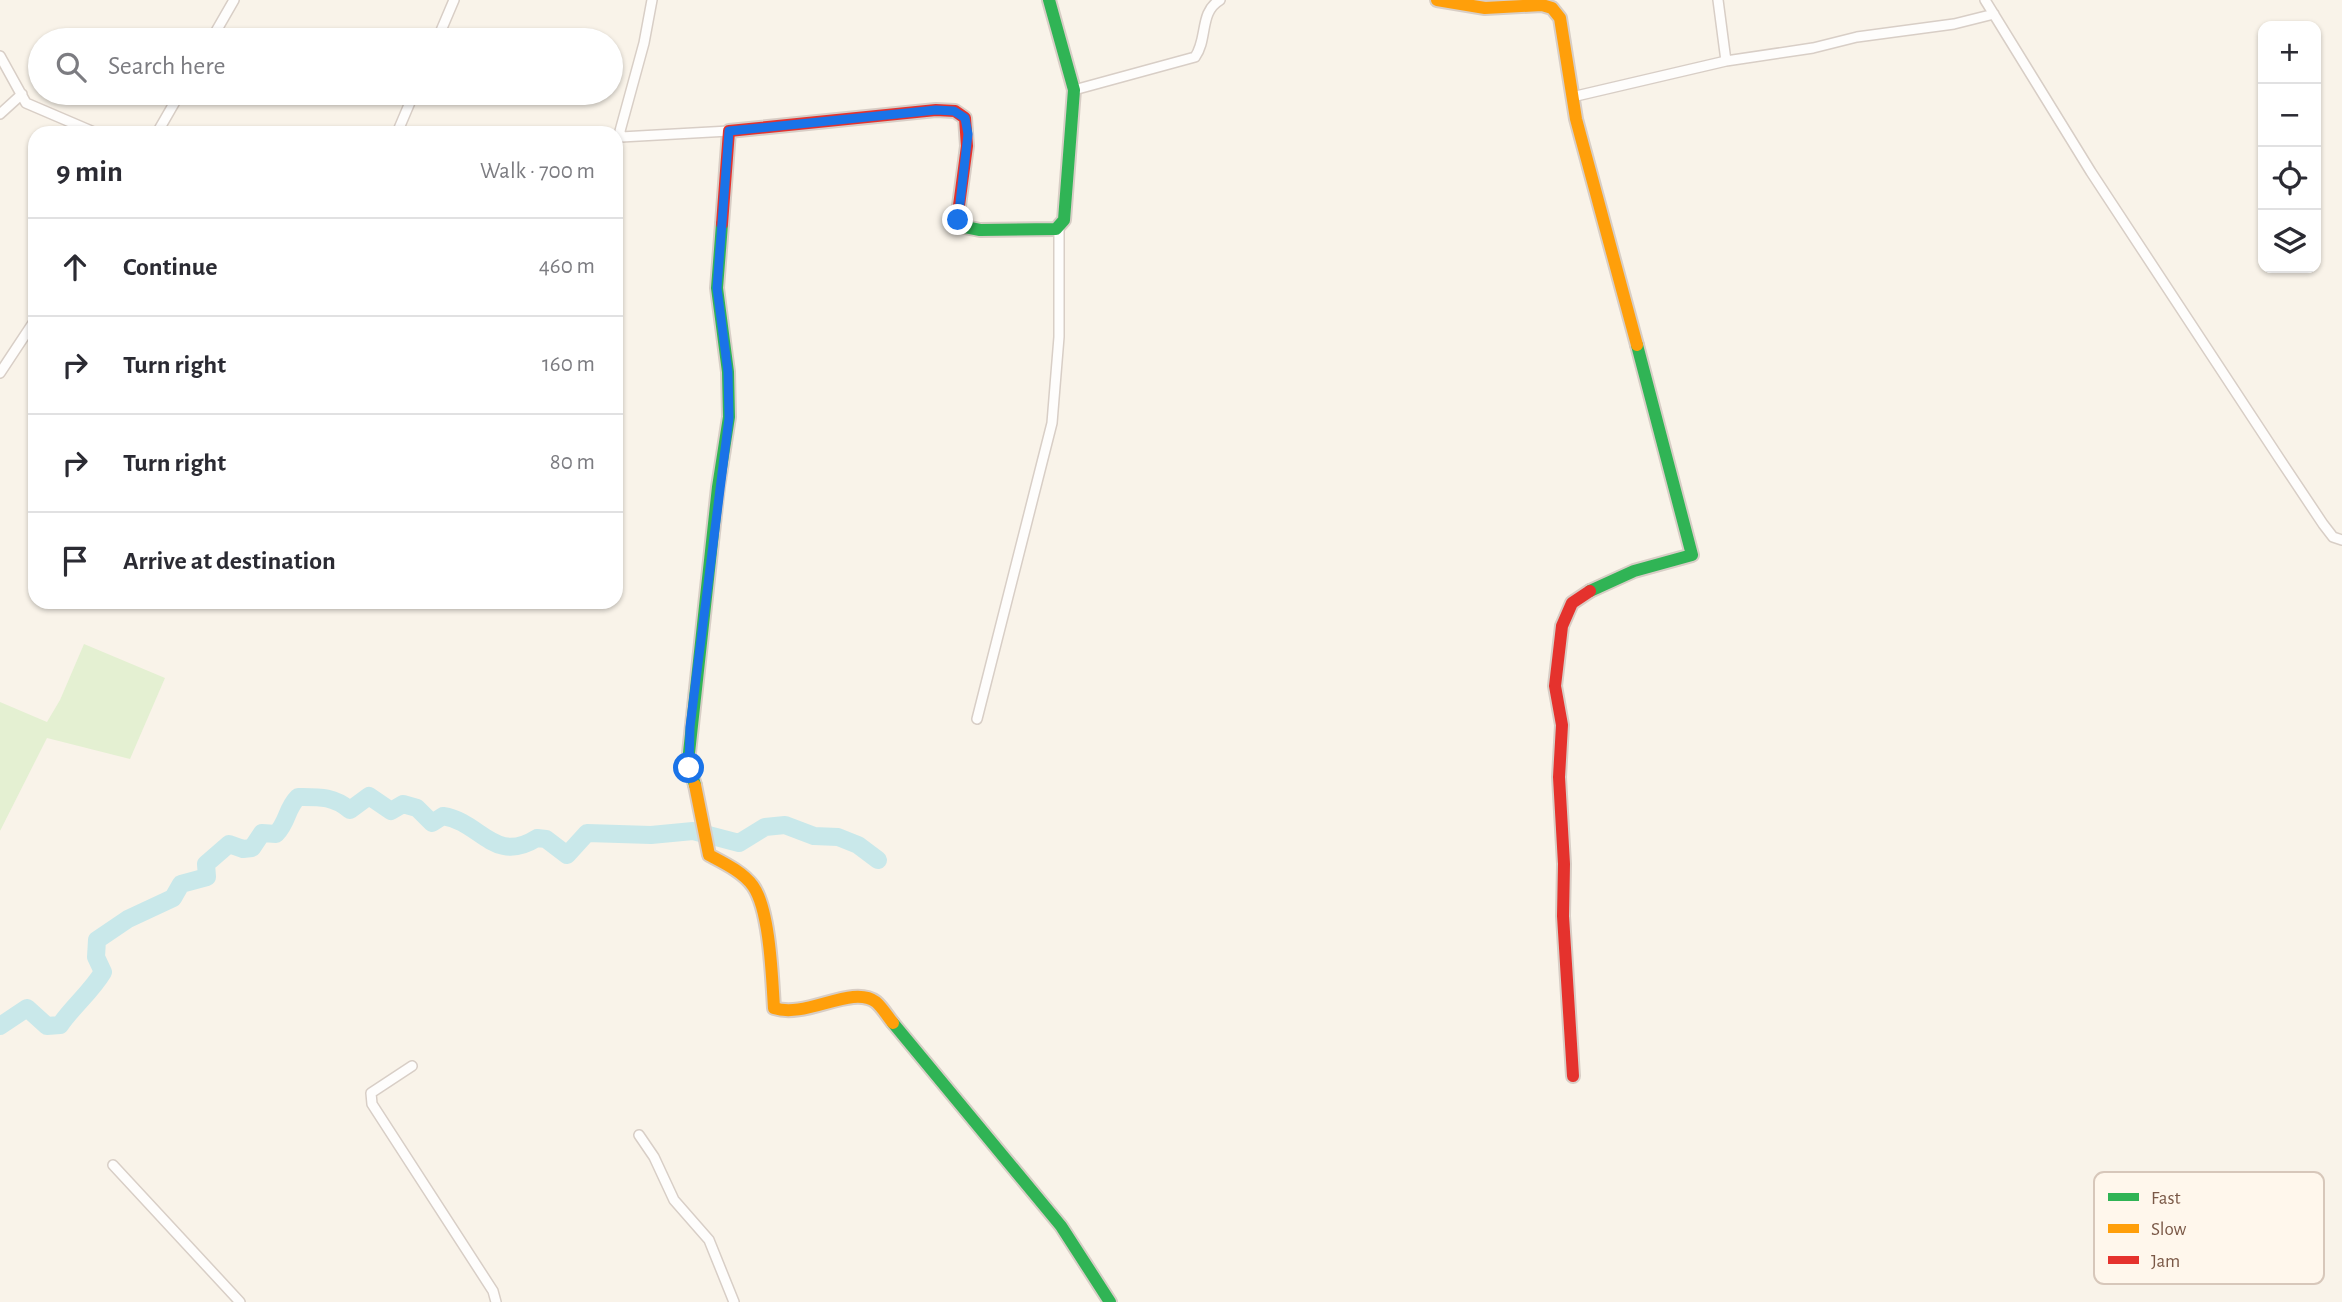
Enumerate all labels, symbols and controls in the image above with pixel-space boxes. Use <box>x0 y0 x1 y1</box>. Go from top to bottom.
map controls <box>2258 21 2321 273</box>
button: + <box>2258 21 2321 84</box>
search box <box>28 28 623 105</box>
icon: search <box>52 48 90 86</box>
text: Search here <box>108 53 226 79</box>
button: − <box>2258 84 2321 147</box>
button: locate <box>2258 147 2321 210</box>
text: 9 min <box>56 157 123 187</box>
text: Walk · 700 m <box>480 160 595 183</box>
route end <box>942 204 973 235</box>
button: layers <box>2258 210 2321 273</box>
icon: ahead <box>56 248 94 286</box>
text: Continue <box>123 254 218 280</box>
text: 460 m <box>539 255 595 278</box>
icon: right <box>56 346 94 384</box>
text: Turn right <box>123 352 226 378</box>
text: 160 m <box>542 353 595 376</box>
icon: right <box>56 444 94 482</box>
text: Turn right <box>123 450 226 476</box>
text: 80 m <box>550 451 595 474</box>
icon: arrive <box>56 542 94 580</box>
text: Arrive at destination <box>123 548 336 574</box>
route start <box>673 752 704 783</box>
legend <box>2094 1172 2324 1284</box>
text: Fast <box>2151 1189 2181 1208</box>
text: Slow <box>2151 1220 2187 1239</box>
text: Jam <box>2151 1252 2180 1271</box>

